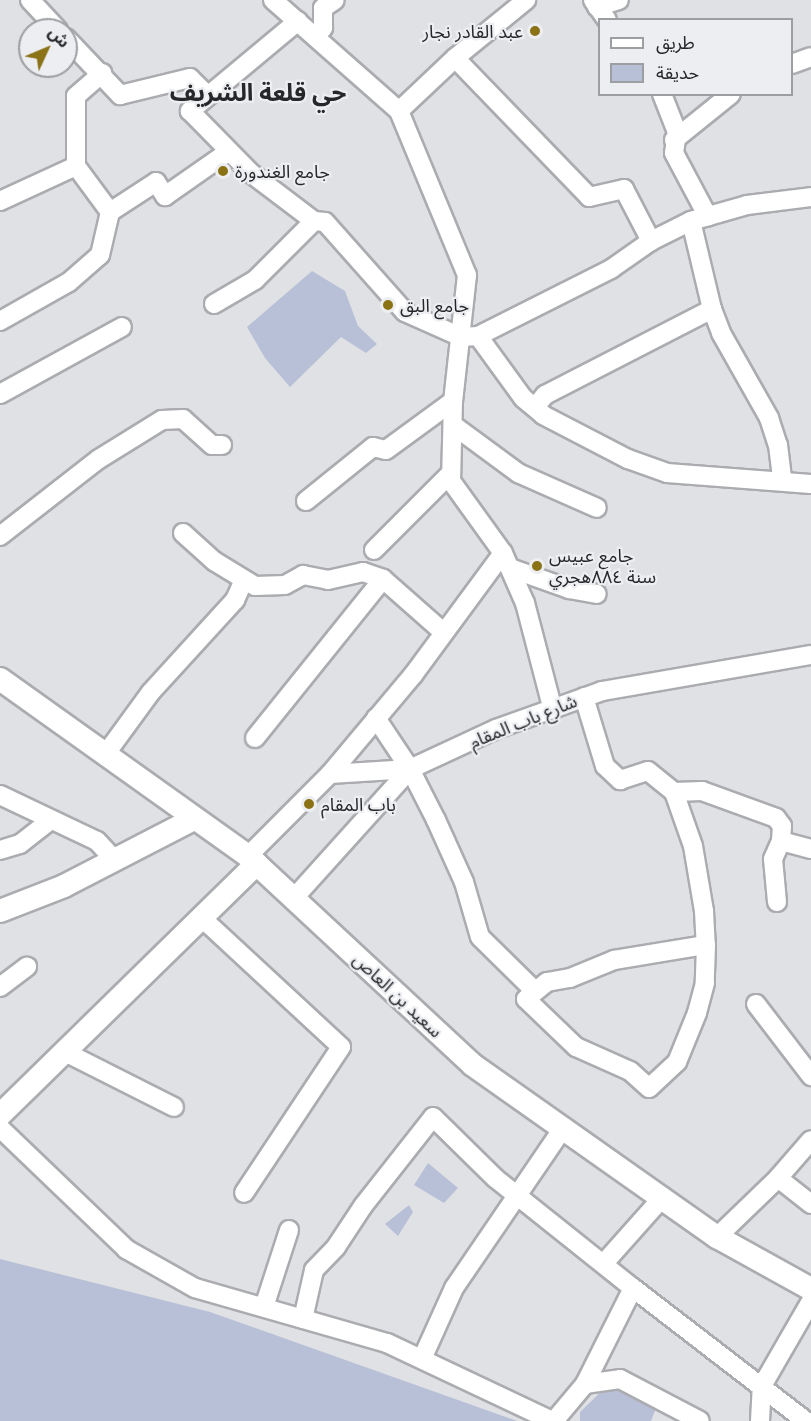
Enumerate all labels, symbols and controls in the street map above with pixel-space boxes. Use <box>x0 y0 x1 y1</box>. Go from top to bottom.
north arrow <box>18 18 78 78</box>
legend <box>598 18 793 96</box>
place label: عبد القادر نجار <box>423 20 523 42</box>
text: ش <box>45 22 74 51</box>
marker: عبد القادر نجار <box>528 24 542 38</box>
text: طريق <box>656 31 695 53</box>
text: حديقة <box>656 61 699 83</box>
district label: حي قلعة الشريف <box>170 78 346 106</box>
place label: جامع الغندورة <box>235 160 330 182</box>
marker: جامع الغندورة <box>216 164 230 178</box>
place label: جامع البق <box>400 294 469 316</box>
marker: جامع البق <box>381 298 395 312</box>
place label: جامع عبيس سنة ٨٨٤هجري <box>549 545 656 588</box>
marker: جامع عبيس سنة ٨٨٤هجري <box>530 559 544 573</box>
street label: شارع باب المقام <box>466 690 580 752</box>
place label: باب المقام <box>321 793 396 815</box>
marker: باب المقام <box>302 797 316 811</box>
street label: سعيد بن العاص <box>349 948 447 1042</box>

